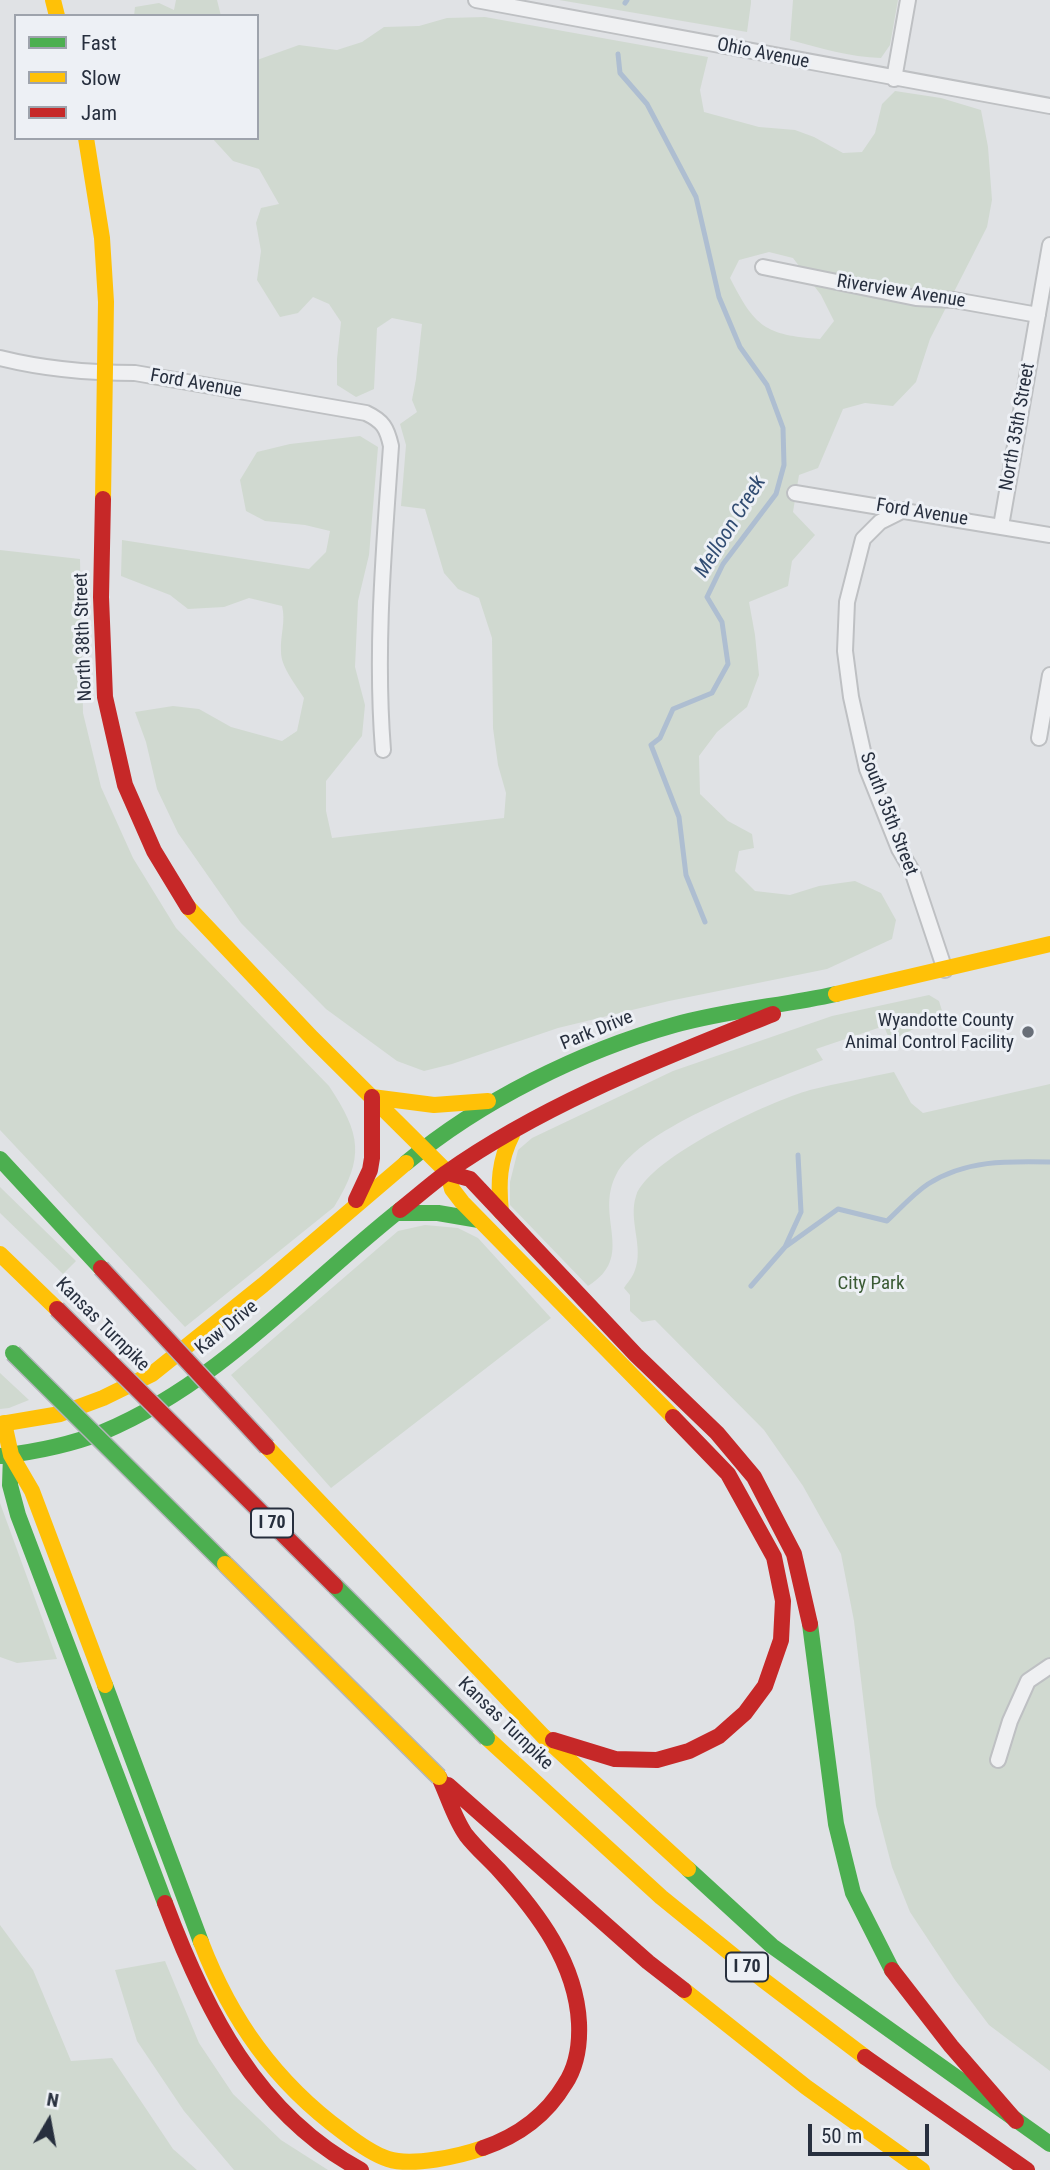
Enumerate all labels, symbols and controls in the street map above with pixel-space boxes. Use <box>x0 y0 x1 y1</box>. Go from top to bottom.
legend <box>14 14 259 140</box>
text: Fast <box>81 31 117 55</box>
street label: Ohio Avenue <box>715 34 811 74</box>
text: Slow <box>81 66 121 90</box>
text: Jam <box>81 101 117 125</box>
street label: Riverview Avenue <box>835 271 967 313</box>
street label: North 35th Street <box>996 361 1040 493</box>
street label: Ford Avenue <box>148 365 244 403</box>
water label: Melloon Creek <box>690 471 772 583</box>
street label: Ford Avenue <box>874 494 970 532</box>
street label: North 38th Street <box>70 572 98 702</box>
street label: South 35th Street <box>854 749 922 879</box>
street label: Park Drive <box>557 1006 637 1056</box>
place label: Wyandotte County Animal Control Facility <box>845 1010 1014 1054</box>
marker: Wyandotte County Animal Control Facility <box>1020 1024 1036 1040</box>
street label: Kansas Turnpike <box>50 1273 154 1377</box>
park label: City Park <box>838 1273 904 1295</box>
street label: Kaw Drive <box>191 1296 263 1360</box>
road number: I 70 <box>251 1508 293 1538</box>
street label: Kansas Turnpike <box>453 1673 557 1775</box>
road number: I 70 <box>726 1952 768 1982</box>
north arrow <box>14 2086 84 2156</box>
text: N <box>45 2087 60 2112</box>
scale bar <box>812 2110 933 2154</box>
text: 50 m <box>821 2124 862 2148</box>

